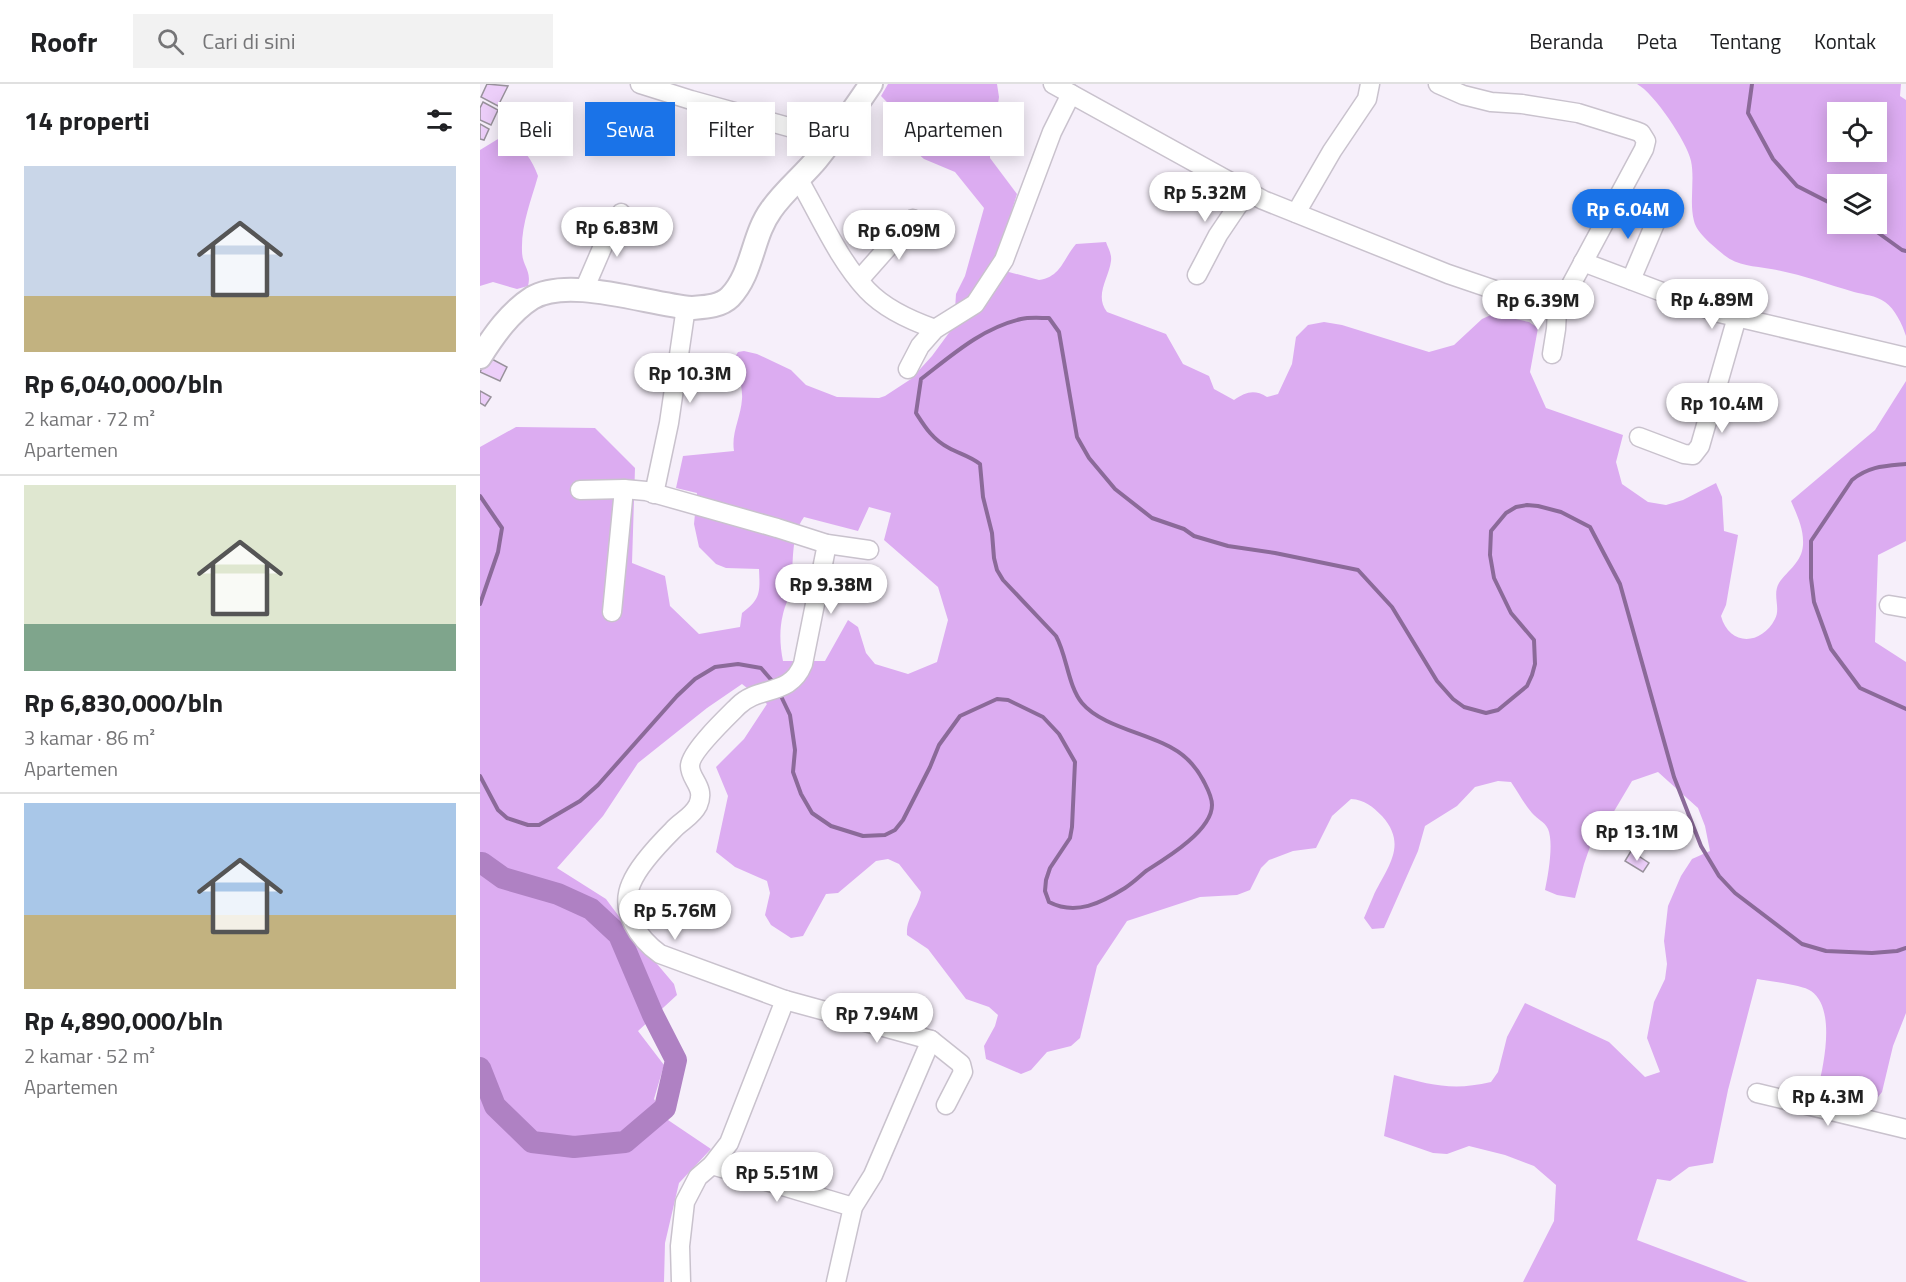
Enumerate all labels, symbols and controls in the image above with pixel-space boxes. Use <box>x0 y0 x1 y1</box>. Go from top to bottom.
search box <box>133 14 553 68</box>
text: Roofr <box>30 20 97 63</box>
text: Cari di sini <box>202 24 296 58</box>
icon: search <box>154 25 187 58</box>
text: Beranda <box>1529 25 1603 57</box>
text: Peta <box>1636 25 1677 57</box>
text: Tentang <box>1710 25 1781 57</box>
text: Kontak <box>1814 25 1876 57</box>
text: 14 properti <box>24 101 150 140</box>
chip: Beli <box>498 102 573 156</box>
chip: Sewa <box>585 102 675 156</box>
chip: Filter <box>687 102 775 156</box>
chip: Baru <box>787 102 871 156</box>
chip: Apartemen <box>883 102 1024 156</box>
map controls <box>1827 102 1887 234</box>
button: locate <box>1827 102 1887 162</box>
icon: filters <box>423 104 456 137</box>
pin: Rp 5.32M <box>1143 172 1267 223</box>
button: layers <box>1827 174 1887 234</box>
text: Rp 5.32M <box>1163 176 1247 207</box>
pin: Rp 6.04M <box>1566 189 1690 240</box>
text: Rp 6.04M <box>1586 193 1670 224</box>
icon: home <box>186 205 294 313</box>
pin: Rp 6.83M <box>555 207 679 258</box>
pin: Rp 6.09M <box>837 210 961 261</box>
text: Rp 6.83M <box>575 211 659 242</box>
text: Rp 6.09M <box>857 214 941 245</box>
pin: Rp 4.89M <box>1650 279 1774 330</box>
pin: Rp 6.39M <box>1476 280 1600 331</box>
text: Rp 4.89M <box>1670 283 1754 314</box>
text: Rp 6.39M <box>1496 284 1580 315</box>
pin: Rp 10.3M <box>628 353 752 404</box>
text: Rp 10.3M <box>648 357 732 388</box>
text: Rp 6,040,000/bln <box>24 364 223 403</box>
pin: Rp 10.4M <box>1660 383 1784 434</box>
text: Rp 10.4M <box>1680 387 1764 418</box>
text: 2 kamar · 72 m² <box>24 403 155 434</box>
text: Apartemen <box>24 434 118 465</box>
icon: home <box>186 524 294 632</box>
pin: Rp 9.38M <box>769 564 893 615</box>
text: Rp 9.38M <box>789 568 873 599</box>
text: Rp 6,830,000/bln <box>24 683 223 722</box>
text: 3 kamar · 86 m² <box>24 722 155 753</box>
text: Apartemen <box>24 753 118 784</box>
pin: Rp 13.1M <box>1575 811 1699 862</box>
text: Rp 13.1M <box>1595 815 1679 846</box>
icon: home <box>186 842 294 950</box>
pin: Rp 5.76M <box>613 890 737 941</box>
text: Rp 5.76M <box>633 894 717 925</box>
pin: Rp 7.94M <box>815 993 939 1044</box>
text: Rp 7.94M <box>835 997 919 1028</box>
text: Rp 4,890,000/bln <box>24 1001 223 1040</box>
text: 2 kamar · 52 m² <box>24 1040 155 1071</box>
text: Apartemen <box>24 1071 118 1102</box>
pin: Rp 4.3M <box>1773 1076 1883 1127</box>
text: Rp 4.3M <box>1792 1080 1864 1111</box>
pin: Rp 5.51M <box>715 1152 839 1203</box>
text: Rp 5.51M <box>735 1156 819 1187</box>

